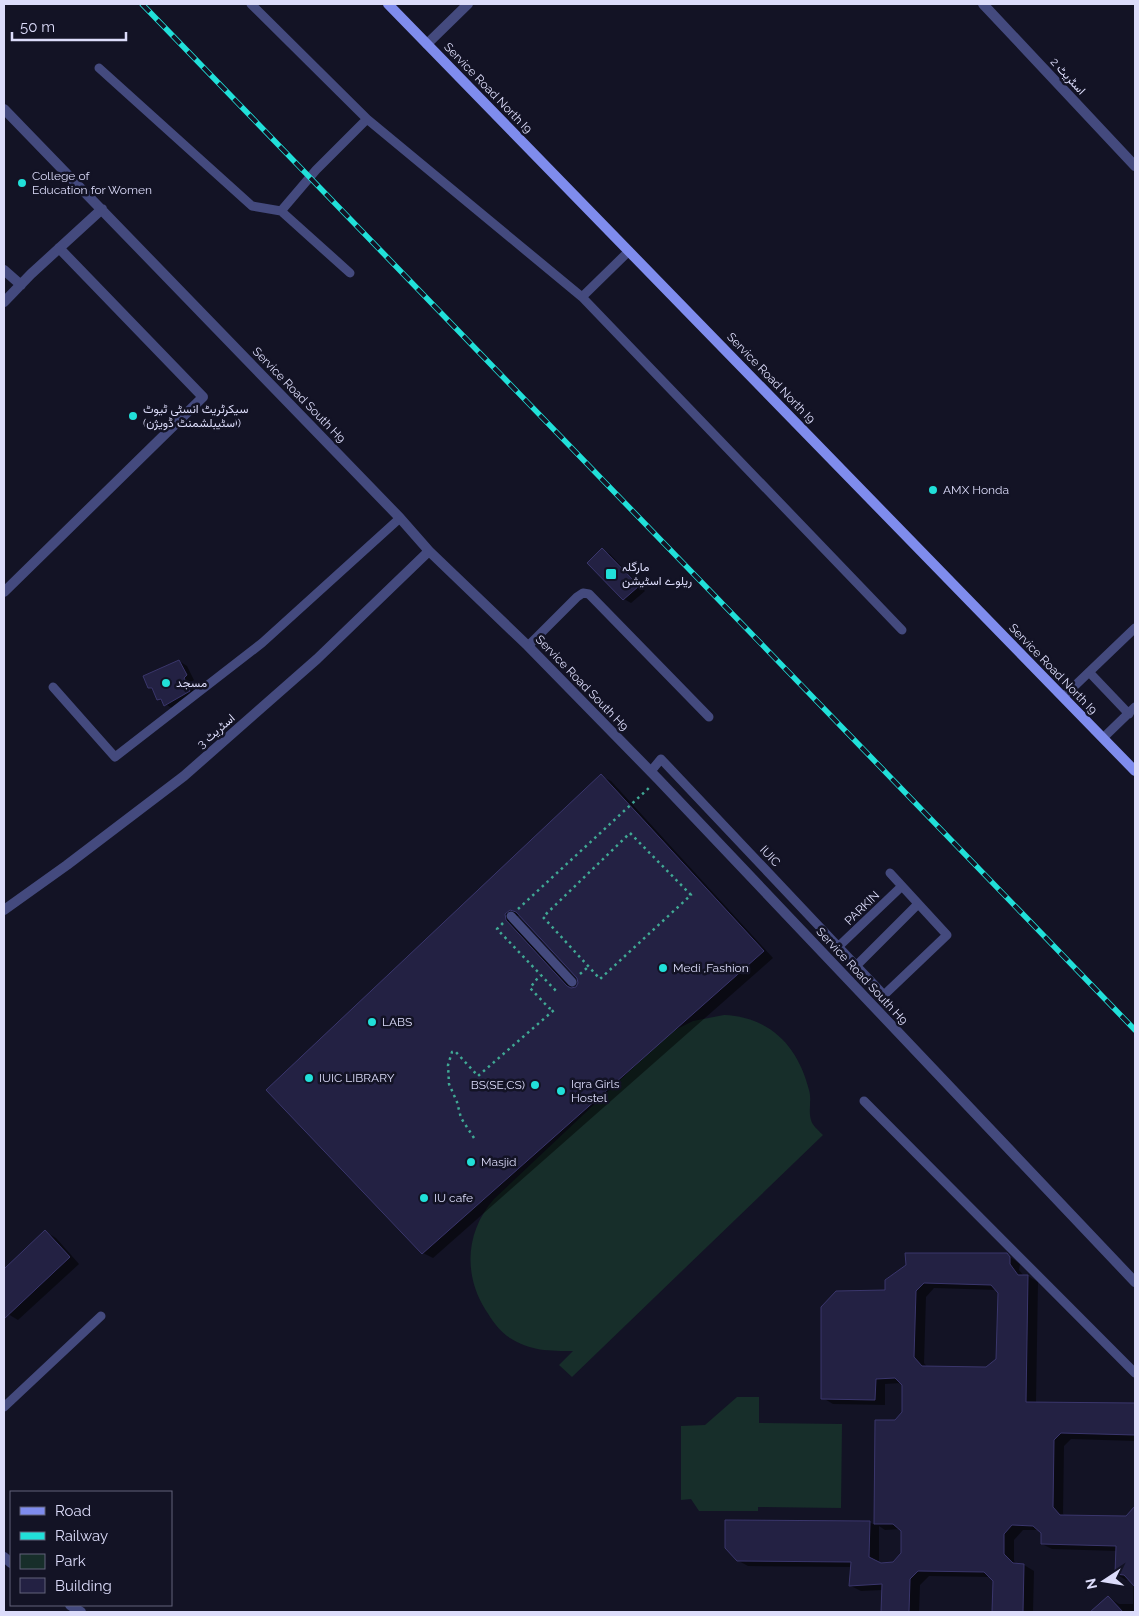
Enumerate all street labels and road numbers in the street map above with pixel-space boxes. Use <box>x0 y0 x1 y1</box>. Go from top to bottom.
street label: Service Road North I9 <box>441 40 535 136</box>
street label: اسٹریٹ 2 <box>1047 55 1089 98</box>
street label: Service Road North I9 <box>724 330 818 426</box>
street label: Service Road South H9 <box>250 344 348 446</box>
street label: Service Road North I9 <box>1006 621 1100 717</box>
street label: Service Road South H9 <box>533 632 631 734</box>
street label: اسٹریٹ 3 <box>194 711 238 752</box>
street label: IUIC <box>757 843 783 869</box>
street label: PARKIN <box>842 888 882 928</box>
street label: Service Road South H9 <box>813 925 911 1027</box>

